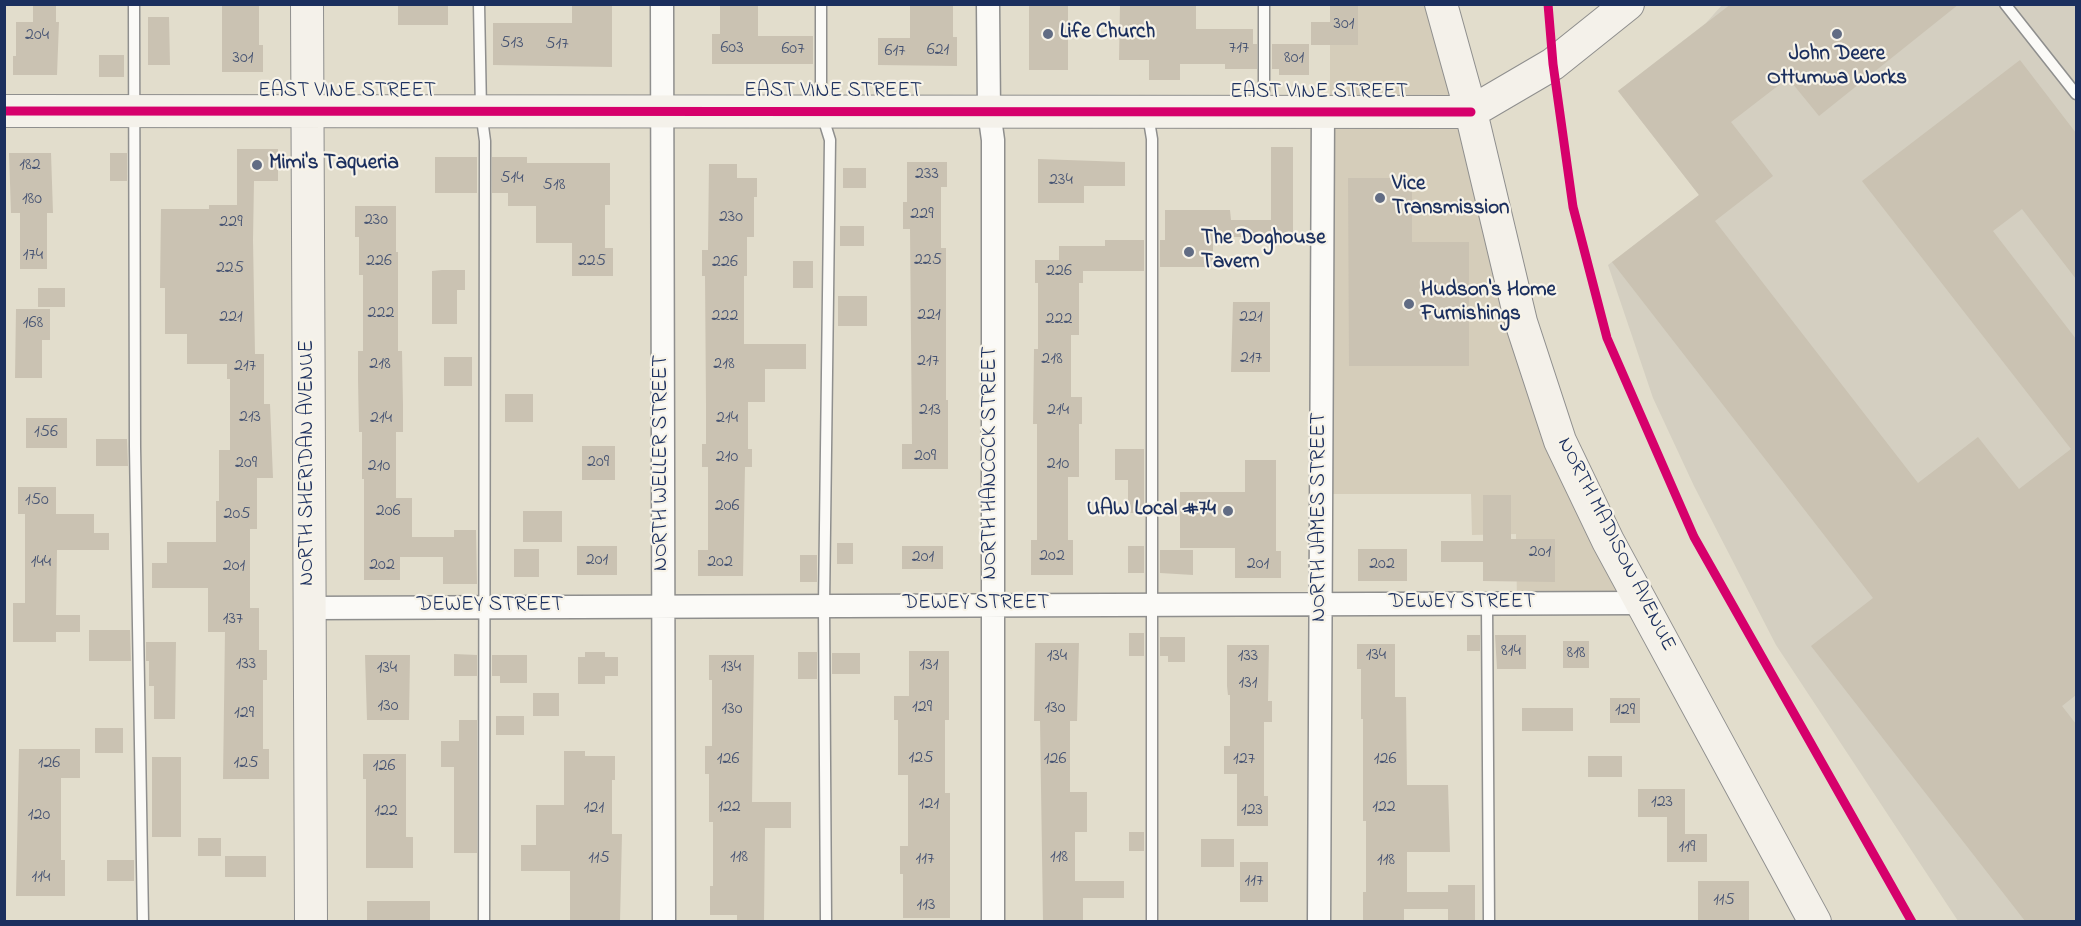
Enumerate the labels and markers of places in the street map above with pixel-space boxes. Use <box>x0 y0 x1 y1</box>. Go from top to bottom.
place label: Life Church <box>1060 21 1155 47</box>
marker: Life Church <box>1041 27 1055 41</box>
marker: John Deere Ottumwa Works <box>1830 27 1844 41</box>
place label: John Deere Ottumwa Works <box>1767 43 1907 93</box>
place label: Mimi's Taqueria <box>269 152 399 178</box>
marker: Mimi's Taqueria <box>250 158 264 172</box>
place label: Vice Transmission <box>1392 173 1509 223</box>
marker: Vice Transmission <box>1373 191 1387 205</box>
place label: The Doghouse Tavern <box>1201 227 1326 277</box>
marker: The Doghouse Tavern <box>1182 245 1196 259</box>
place label: Hudson's Home Furnishings <box>1421 279 1556 329</box>
marker: Hudson's Home Furnishings <box>1402 297 1416 311</box>
place label: UAW Local #74 <box>1087 498 1216 524</box>
marker: UAW Local #74 <box>1221 504 1235 518</box>

